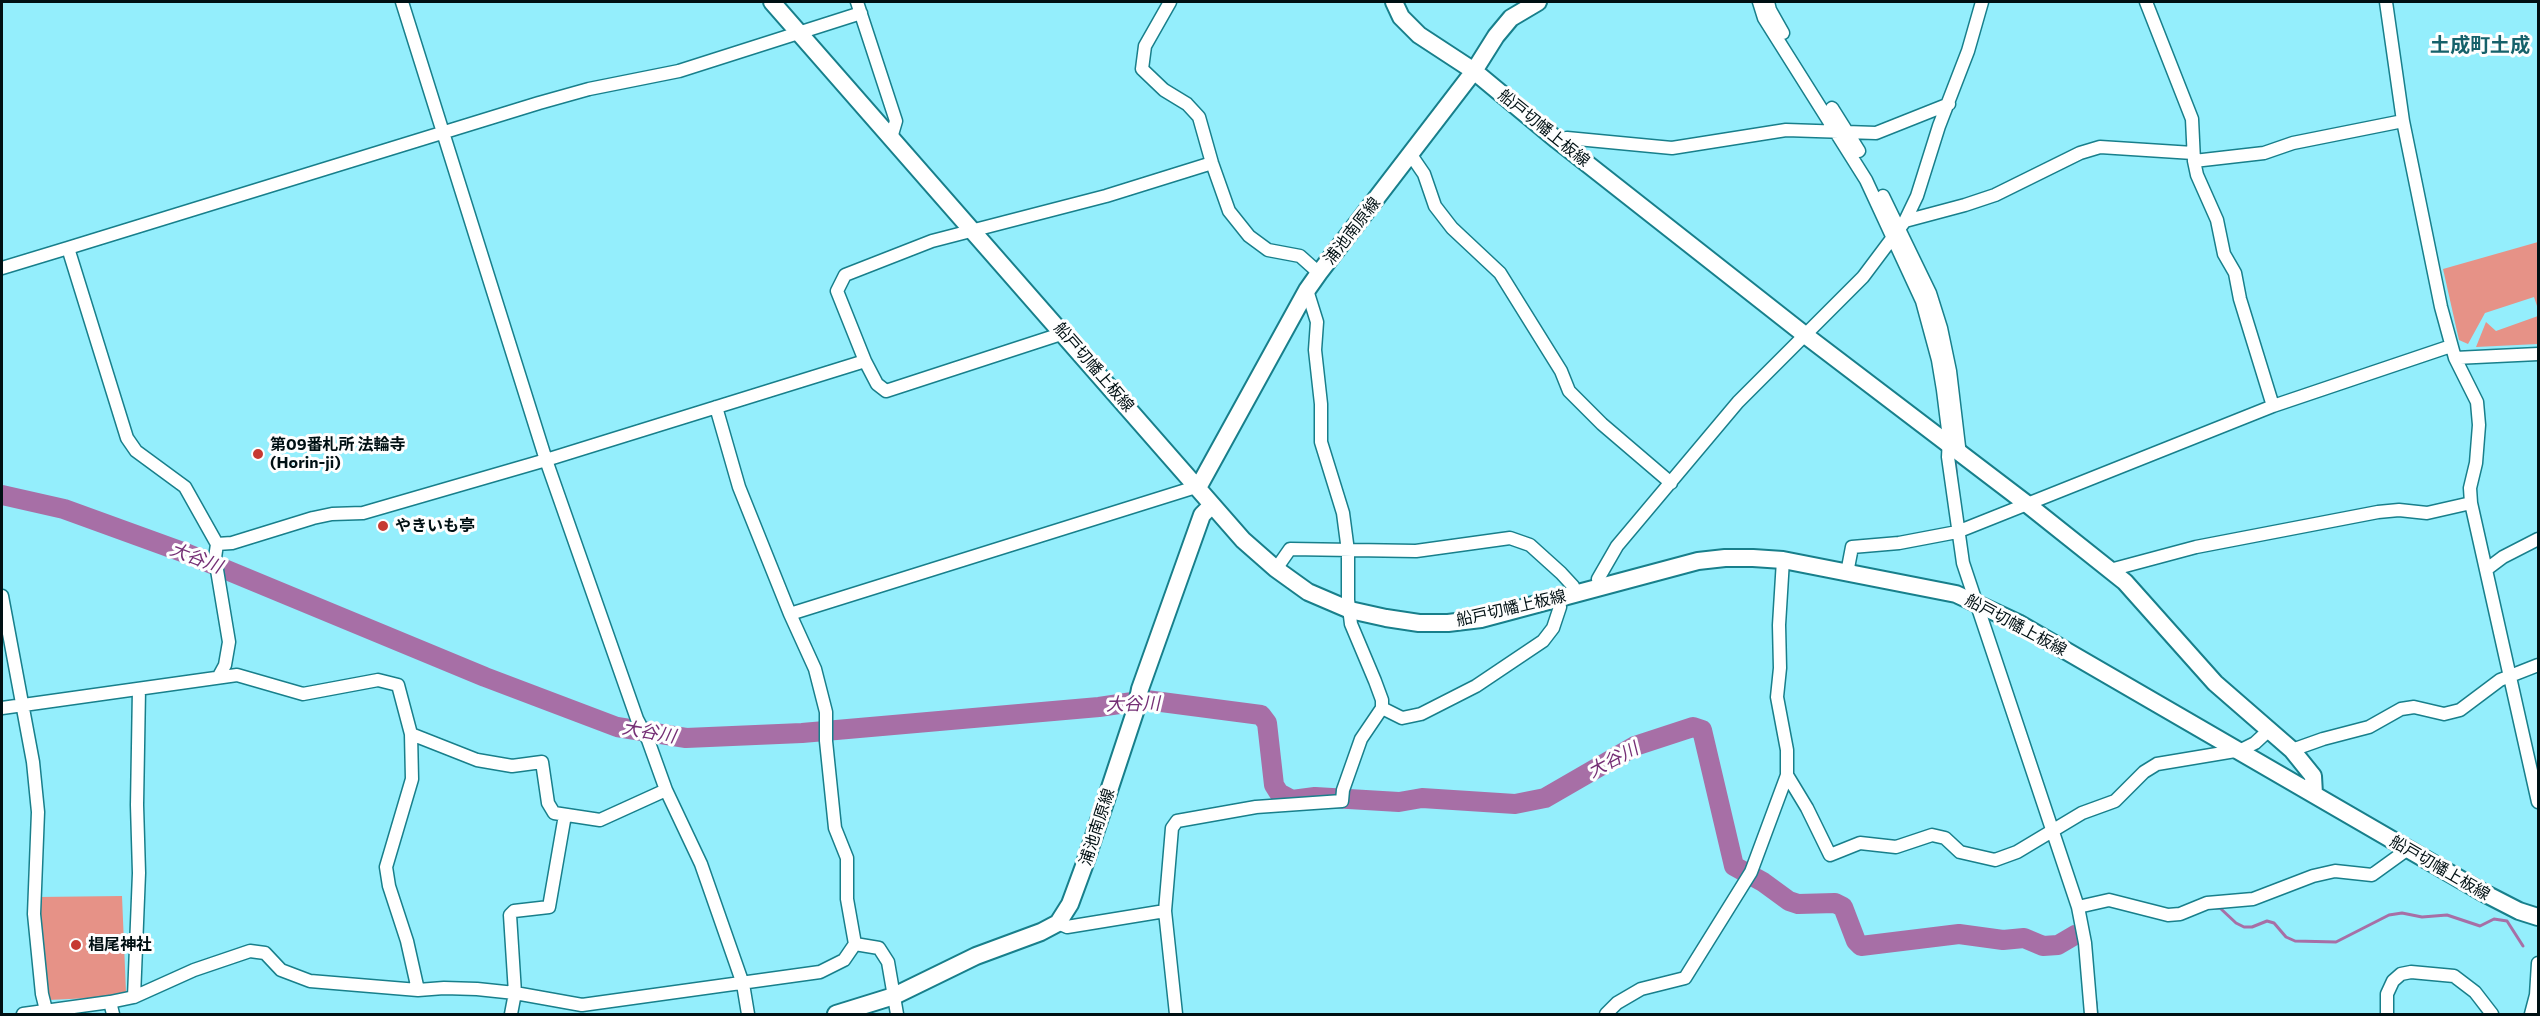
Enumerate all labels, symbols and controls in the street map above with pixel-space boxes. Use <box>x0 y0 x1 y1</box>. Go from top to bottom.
district label: 土成町土成 <box>2430 33 2530 57</box>
street label: 船戸切幡上板線 <box>1494 85 1594 171</box>
street label: 浦池南原線 <box>1320 194 1384 268</box>
street label: 船戸切幡上板線 <box>1050 318 1138 416</box>
place label: 第09番札所 法輪寺 (Horin-ji) <box>270 435 406 473</box>
marker: 第09番札所 法輪寺 (Horin-ji) <box>251 447 265 461</box>
place label: やきいも亭 <box>395 516 475 536</box>
marker: やきいも亭 <box>376 519 390 533</box>
water label: 大谷川 <box>167 538 225 578</box>
street label: 船戸切幡上板線 <box>1454 586 1568 630</box>
street label: 船戸切幡上板線 <box>1962 590 2070 660</box>
water label: 大谷川 <box>1106 693 1160 715</box>
water label: 大谷川 <box>621 717 677 747</box>
water label: 大谷川 <box>1584 738 1642 782</box>
street label: 浦池南原線 <box>1076 786 1118 868</box>
street label: 船戸切幡上板線 <box>2387 832 2493 904</box>
place label: 椙尾神社 <box>88 935 152 955</box>
marker: 椙尾神社 <box>69 938 83 952</box>

